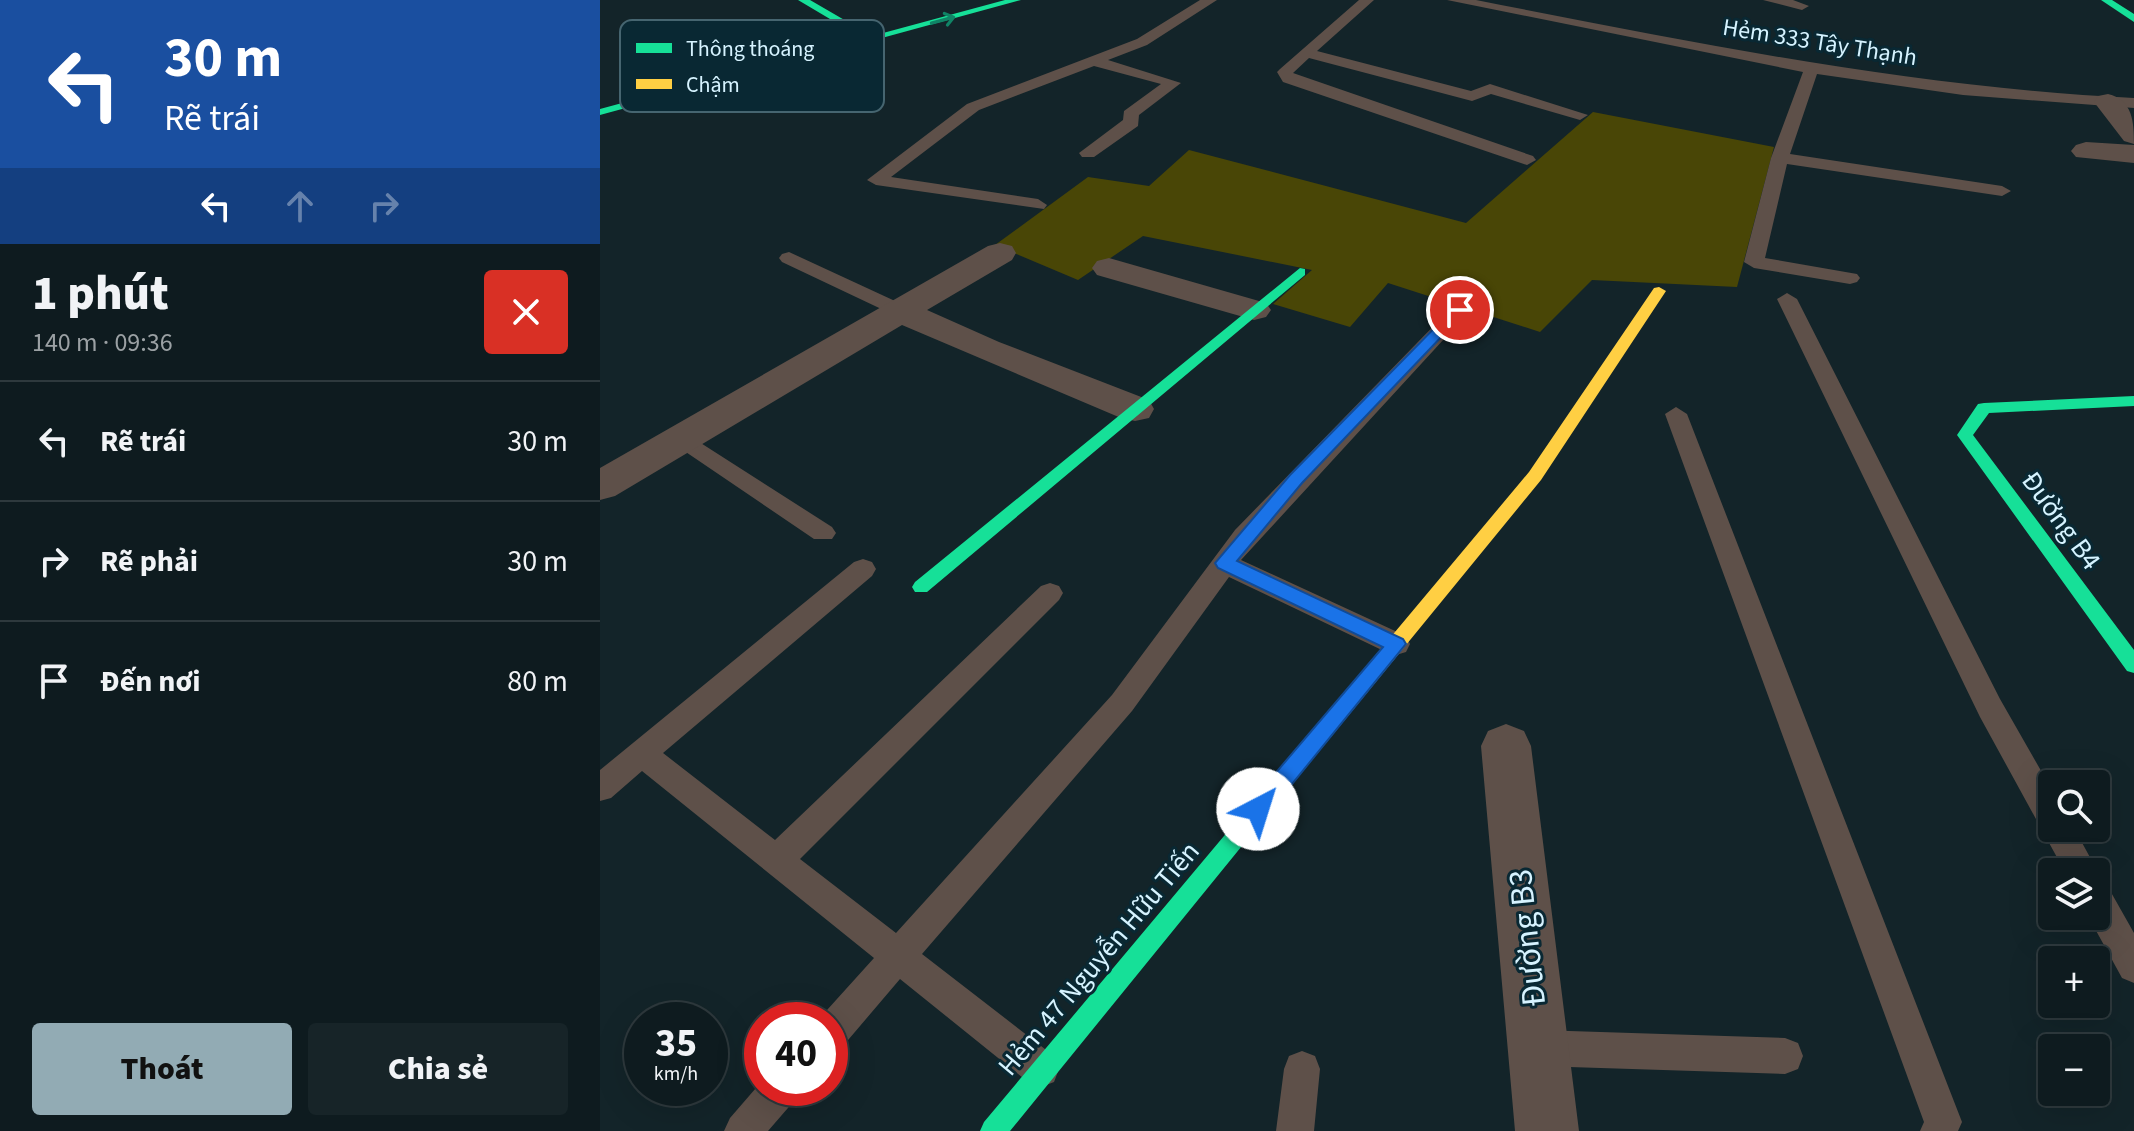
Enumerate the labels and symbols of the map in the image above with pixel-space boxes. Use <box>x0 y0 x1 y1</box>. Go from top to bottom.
street label: Hẻm 333 Tây Thạnh <box>1720 10 1920 75</box>
one-way arrow <box>930 11 956 26</box>
legend <box>620 20 884 112</box>
text: Thông thoáng <box>686 33 814 65</box>
text: Chậm <box>686 69 740 101</box>
pin <box>1426 276 1494 344</box>
street label: Đường B4 <box>2012 463 2111 578</box>
position arrow <box>1216 767 1300 851</box>
street label: Hẻm 47 Nguyễn Hữu Tiến <box>989 833 1209 1085</box>
street label: Đường B3 <box>1496 867 1559 1009</box>
speed limit sign: 40 <box>744 1002 848 1106</box>

